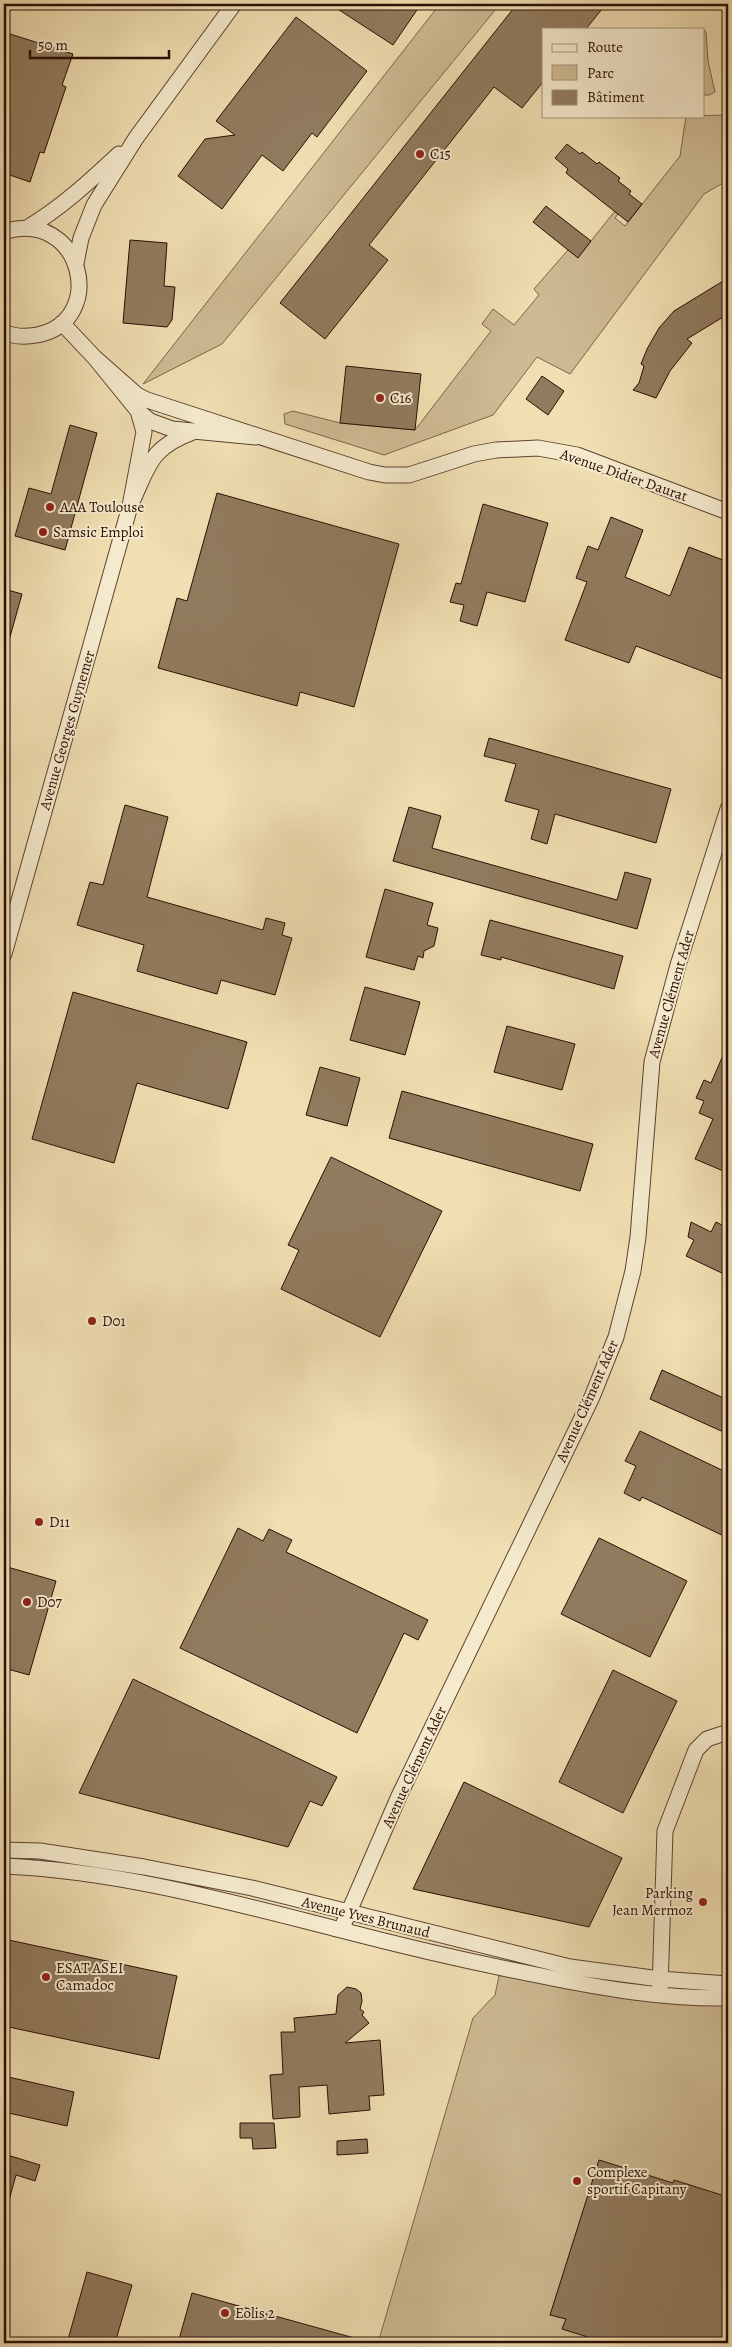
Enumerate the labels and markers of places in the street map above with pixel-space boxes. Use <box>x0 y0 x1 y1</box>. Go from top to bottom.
place label: C15 <box>430 144 451 164</box>
marker: C15 <box>414 148 426 160</box>
place label: C16 <box>390 388 412 408</box>
marker: C16 <box>374 392 386 404</box>
place label: AAA Toulouse <box>59 497 144 517</box>
marker: AAA Toulouse <box>44 501 56 513</box>
place label: Samsic Emploi <box>53 522 144 542</box>
marker: Samsic Emploi <box>37 526 49 538</box>
place label: D01 <box>102 1311 126 1331</box>
marker: D01 <box>86 1315 98 1327</box>
place label: D11 <box>49 1512 70 1532</box>
marker: D11 <box>33 1516 45 1528</box>
place label: D07 <box>37 1592 63 1612</box>
marker: D07 <box>21 1596 33 1608</box>
place label: Parking Jean Mermoz <box>612 1883 693 1920</box>
marker: Parking Jean Mermoz <box>697 1896 709 1908</box>
place label: ESAT ASEI Camadoc <box>56 1958 123 1995</box>
marker: ESAT ASEI Camadoc <box>40 1971 52 1983</box>
place label: Complexe sportif Capitany <box>587 2162 687 2199</box>
marker: Complexe sportif Capitany <box>571 2175 583 2187</box>
place label: Eolis 2 <box>235 2303 275 2323</box>
marker: Eolis 2 <box>219 2307 231 2319</box>

